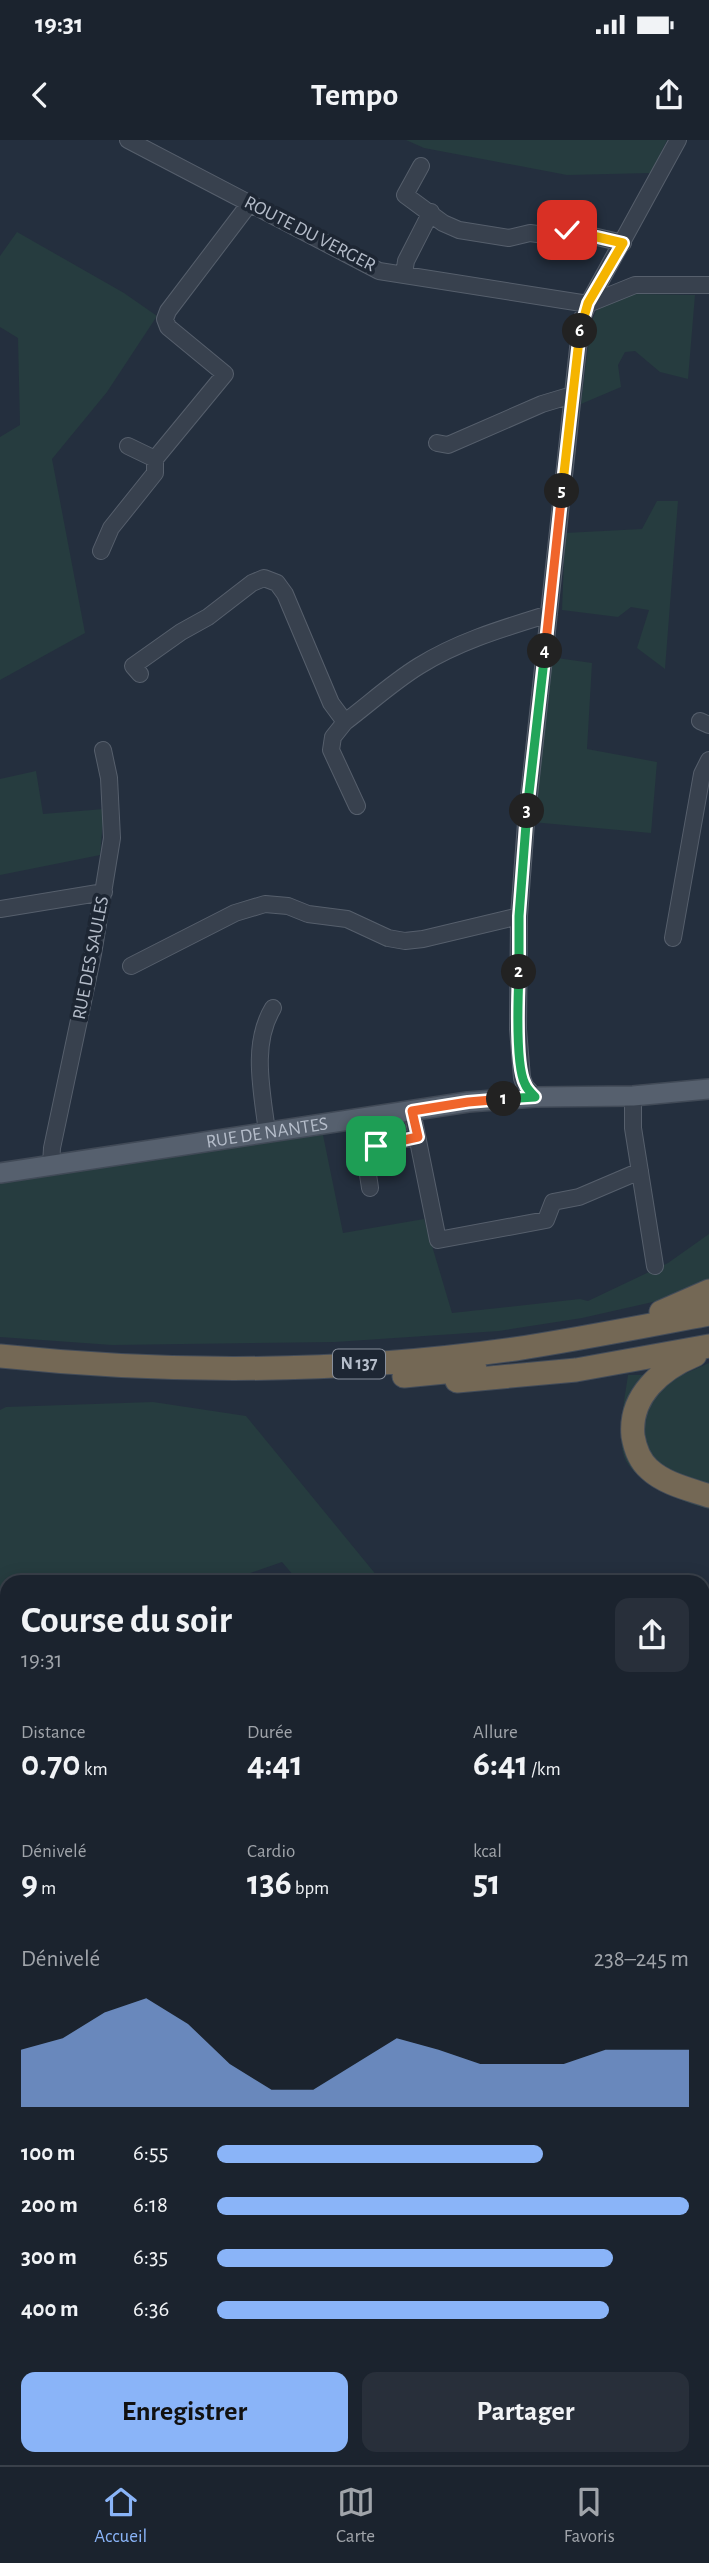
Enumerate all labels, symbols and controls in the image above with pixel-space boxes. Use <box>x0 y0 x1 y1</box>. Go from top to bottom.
text: 19:31 <box>35 11 83 37</box>
icon: back <box>21 76 59 114</box>
icon: share <box>650 76 688 114</box>
text: Tempo <box>311 79 398 111</box>
street label: ROUTE DU VERGER <box>241 193 379 275</box>
pin <box>537 200 597 260</box>
icon: check <box>548 211 586 249</box>
pin: 6 <box>562 314 598 348</box>
text: 6 <box>575 321 584 340</box>
pin: 5 <box>544 474 580 508</box>
text: 5 <box>557 481 566 500</box>
pin: 4 <box>528 634 562 668</box>
text: 4 <box>540 641 549 660</box>
pin: 3 <box>510 794 544 828</box>
text: 3 <box>522 801 531 820</box>
street label: RUE DES SAULES <box>70 895 112 1021</box>
pin: 2 <box>502 954 536 990</box>
text: 2 <box>514 962 523 981</box>
pin: 1 <box>486 1082 522 1116</box>
text: 1 <box>500 1089 507 1108</box>
street label: RUE DE NANTES <box>205 1114 329 1151</box>
pin <box>346 1116 406 1176</box>
icon: arrive <box>357 1127 395 1165</box>
road number: N 137 <box>333 1350 385 1378</box>
button: share <box>615 1598 689 1672</box>
text: Course du soir <box>21 1602 232 1640</box>
text: 19:31 <box>21 1649 62 1672</box>
text: Distance <box>21 1723 85 1742</box>
text: Durée <box>247 1723 292 1742</box>
text: Allure <box>473 1723 518 1742</box>
text: 0.70 <box>21 1747 81 1782</box>
text: 4:41 <box>247 1747 303 1782</box>
text: 6:41 <box>473 1747 528 1782</box>
text: km <box>81 1760 108 1779</box>
text: /km <box>528 1760 561 1779</box>
text: Dénivelé <box>21 1842 86 1861</box>
text: Cardio <box>247 1842 295 1861</box>
text: kcal <box>473 1842 502 1861</box>
text: 9 <box>21 1866 38 1901</box>
text: 136 <box>247 1866 292 1901</box>
text: 51 <box>473 1866 501 1901</box>
text: m <box>38 1879 56 1898</box>
text: bpm <box>292 1879 329 1898</box>
text: Dénivelé <box>21 1948 100 1971</box>
text: 238–245 m <box>594 1948 689 1971</box>
text: 100 m <box>21 2142 75 2165</box>
text: 6:55 <box>133 2142 168 2165</box>
text: 200 m <box>21 2194 78 2217</box>
text: 6:18 <box>133 2194 168 2217</box>
text: 300 m <box>21 2246 77 2269</box>
text: 6:35 <box>133 2246 168 2269</box>
text: 400 m <box>21 2298 79 2321</box>
text: 6:36 <box>133 2298 169 2321</box>
button: Enregistrer <box>21 2372 348 2452</box>
button: Partager <box>362 2372 689 2452</box>
tab: Accueil <box>94 2483 147 2548</box>
tab: Carte <box>336 2483 375 2548</box>
tab: Favoris <box>564 2483 615 2548</box>

